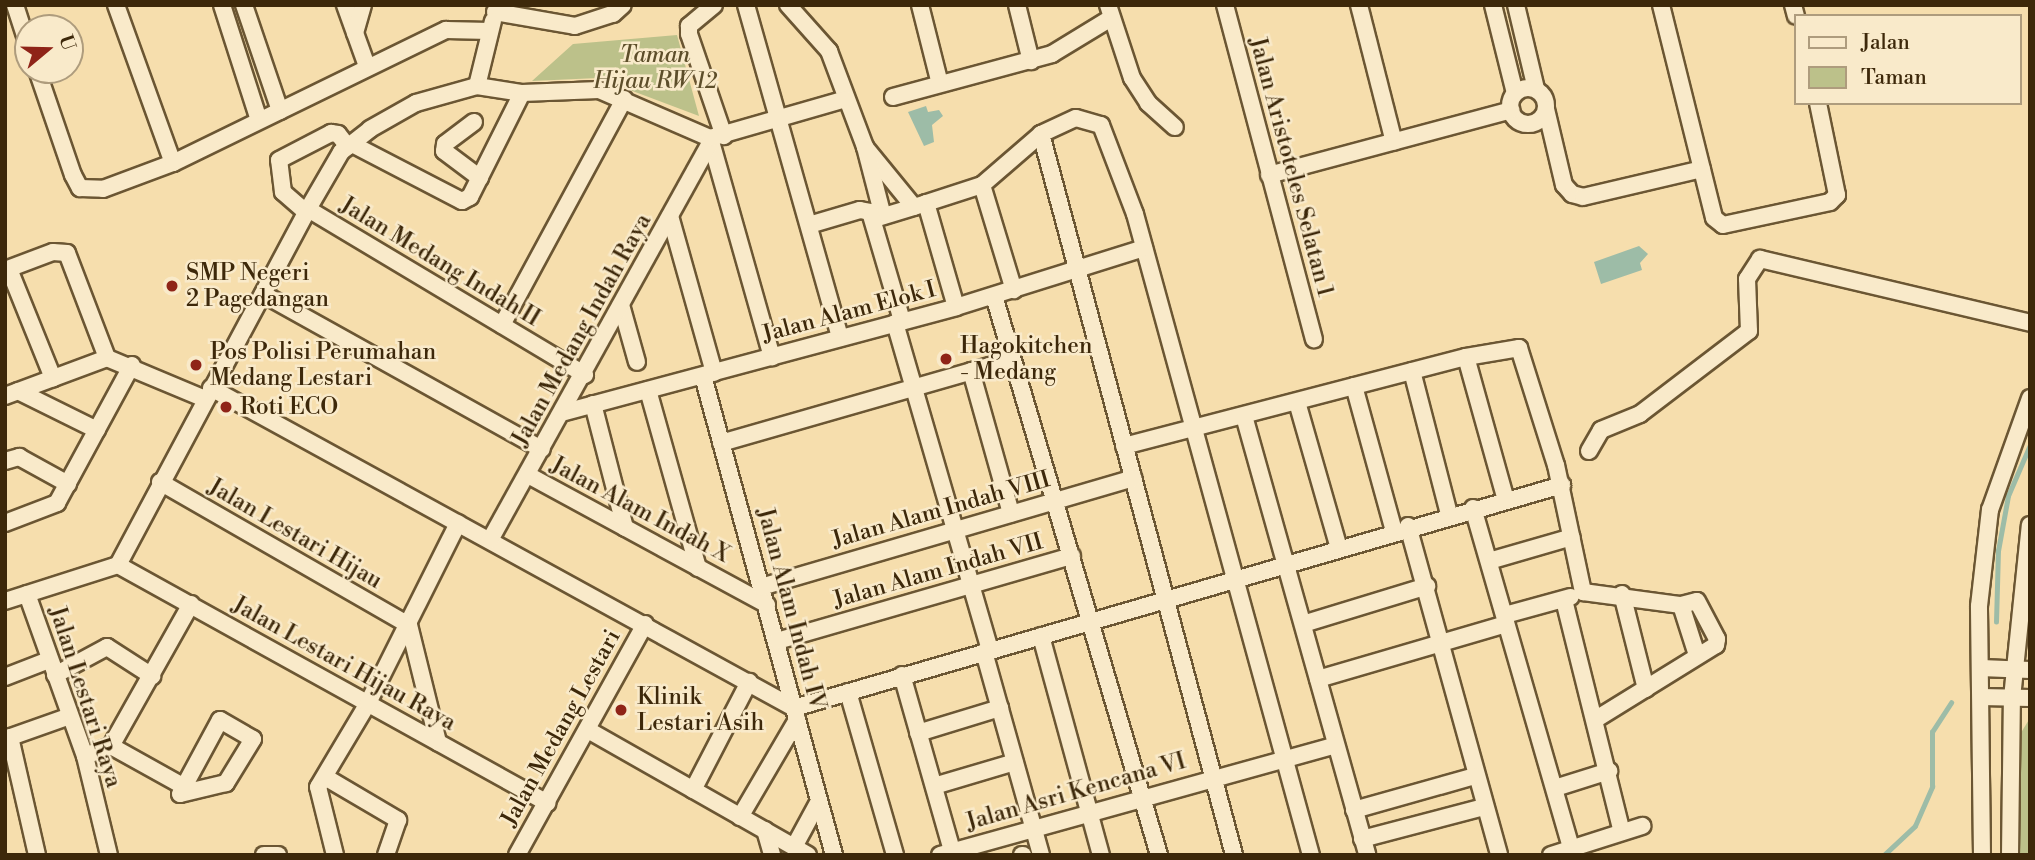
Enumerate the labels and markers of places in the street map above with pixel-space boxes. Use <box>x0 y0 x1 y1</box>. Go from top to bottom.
place label: SMP Negeri 2 Pagedangan <box>186 259 329 313</box>
marker: SMP Negeri 2 Pagedangan <box>164 278 180 294</box>
place label: Hagokitchen - Medang <box>960 332 1093 386</box>
place label: Pos Polisi Perumahan Medang Lestari <box>210 338 436 392</box>
marker: Hagokitchen - Medang <box>938 351 954 367</box>
marker: Pos Polisi Perumahan Medang Lestari <box>188 357 204 373</box>
place label: Roti ECO <box>240 393 338 421</box>
marker: Roti ECO <box>218 399 234 415</box>
place label: Klinik Lestari Asih <box>637 683 764 737</box>
marker: Klinik Lestari Asih <box>611 700 631 720</box>

